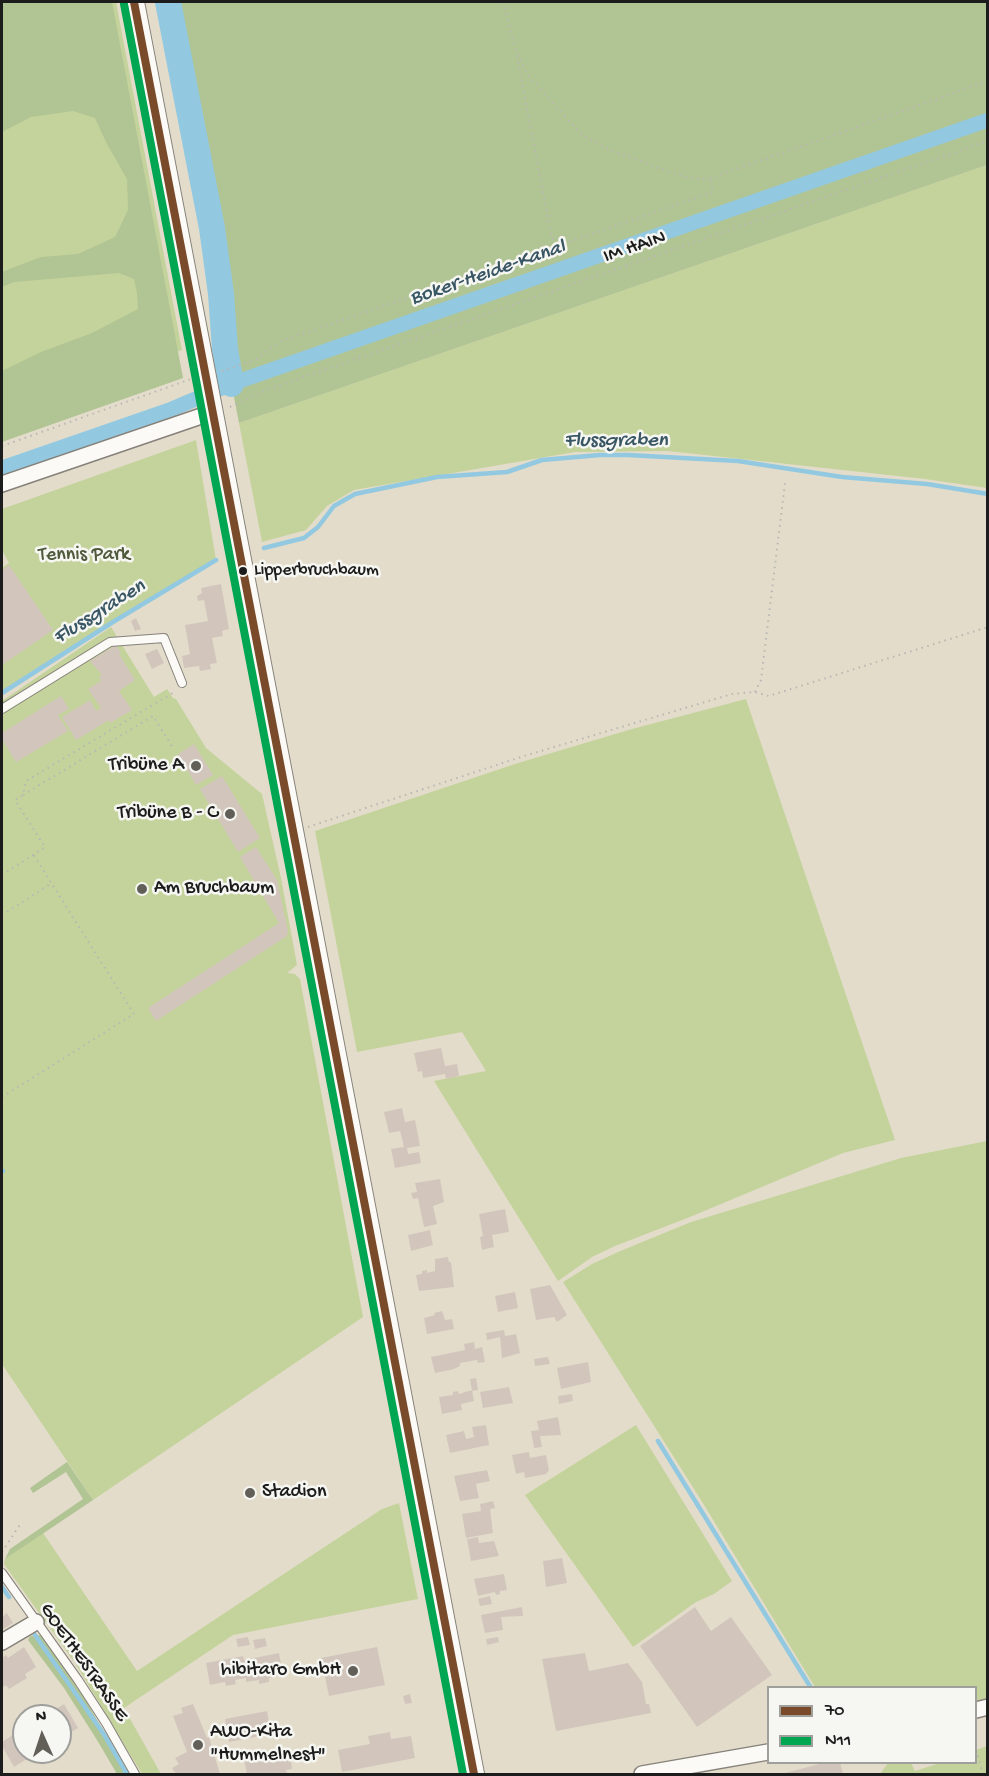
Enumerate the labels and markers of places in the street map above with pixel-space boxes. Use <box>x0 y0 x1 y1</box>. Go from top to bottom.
place label: Lipperbruchbaum <box>254 560 379 582</box>
marker: Lipperbruchbaum <box>237 565 249 577</box>
place label: Tribüne A <box>109 754 184 778</box>
marker: Tribüne A <box>189 759 203 773</box>
place label: Tribüne B - C <box>118 802 218 826</box>
marker: Tribüne B - C <box>223 807 237 821</box>
place label: Am Bruchbaum <box>154 877 274 901</box>
marker: Am Bruchbaum <box>135 882 149 896</box>
place label: Stadion <box>262 1481 326 1505</box>
marker: Stadion <box>243 1486 257 1500</box>
place label: hibitaro GmbH <box>221 1659 341 1683</box>
marker: hibitaro GmbH <box>346 1664 360 1678</box>
place label: AWO-Kita "Hummelnest" <box>210 1721 326 1768</box>
marker: AWO-Kita "Hummelnest" <box>191 1738 205 1752</box>

